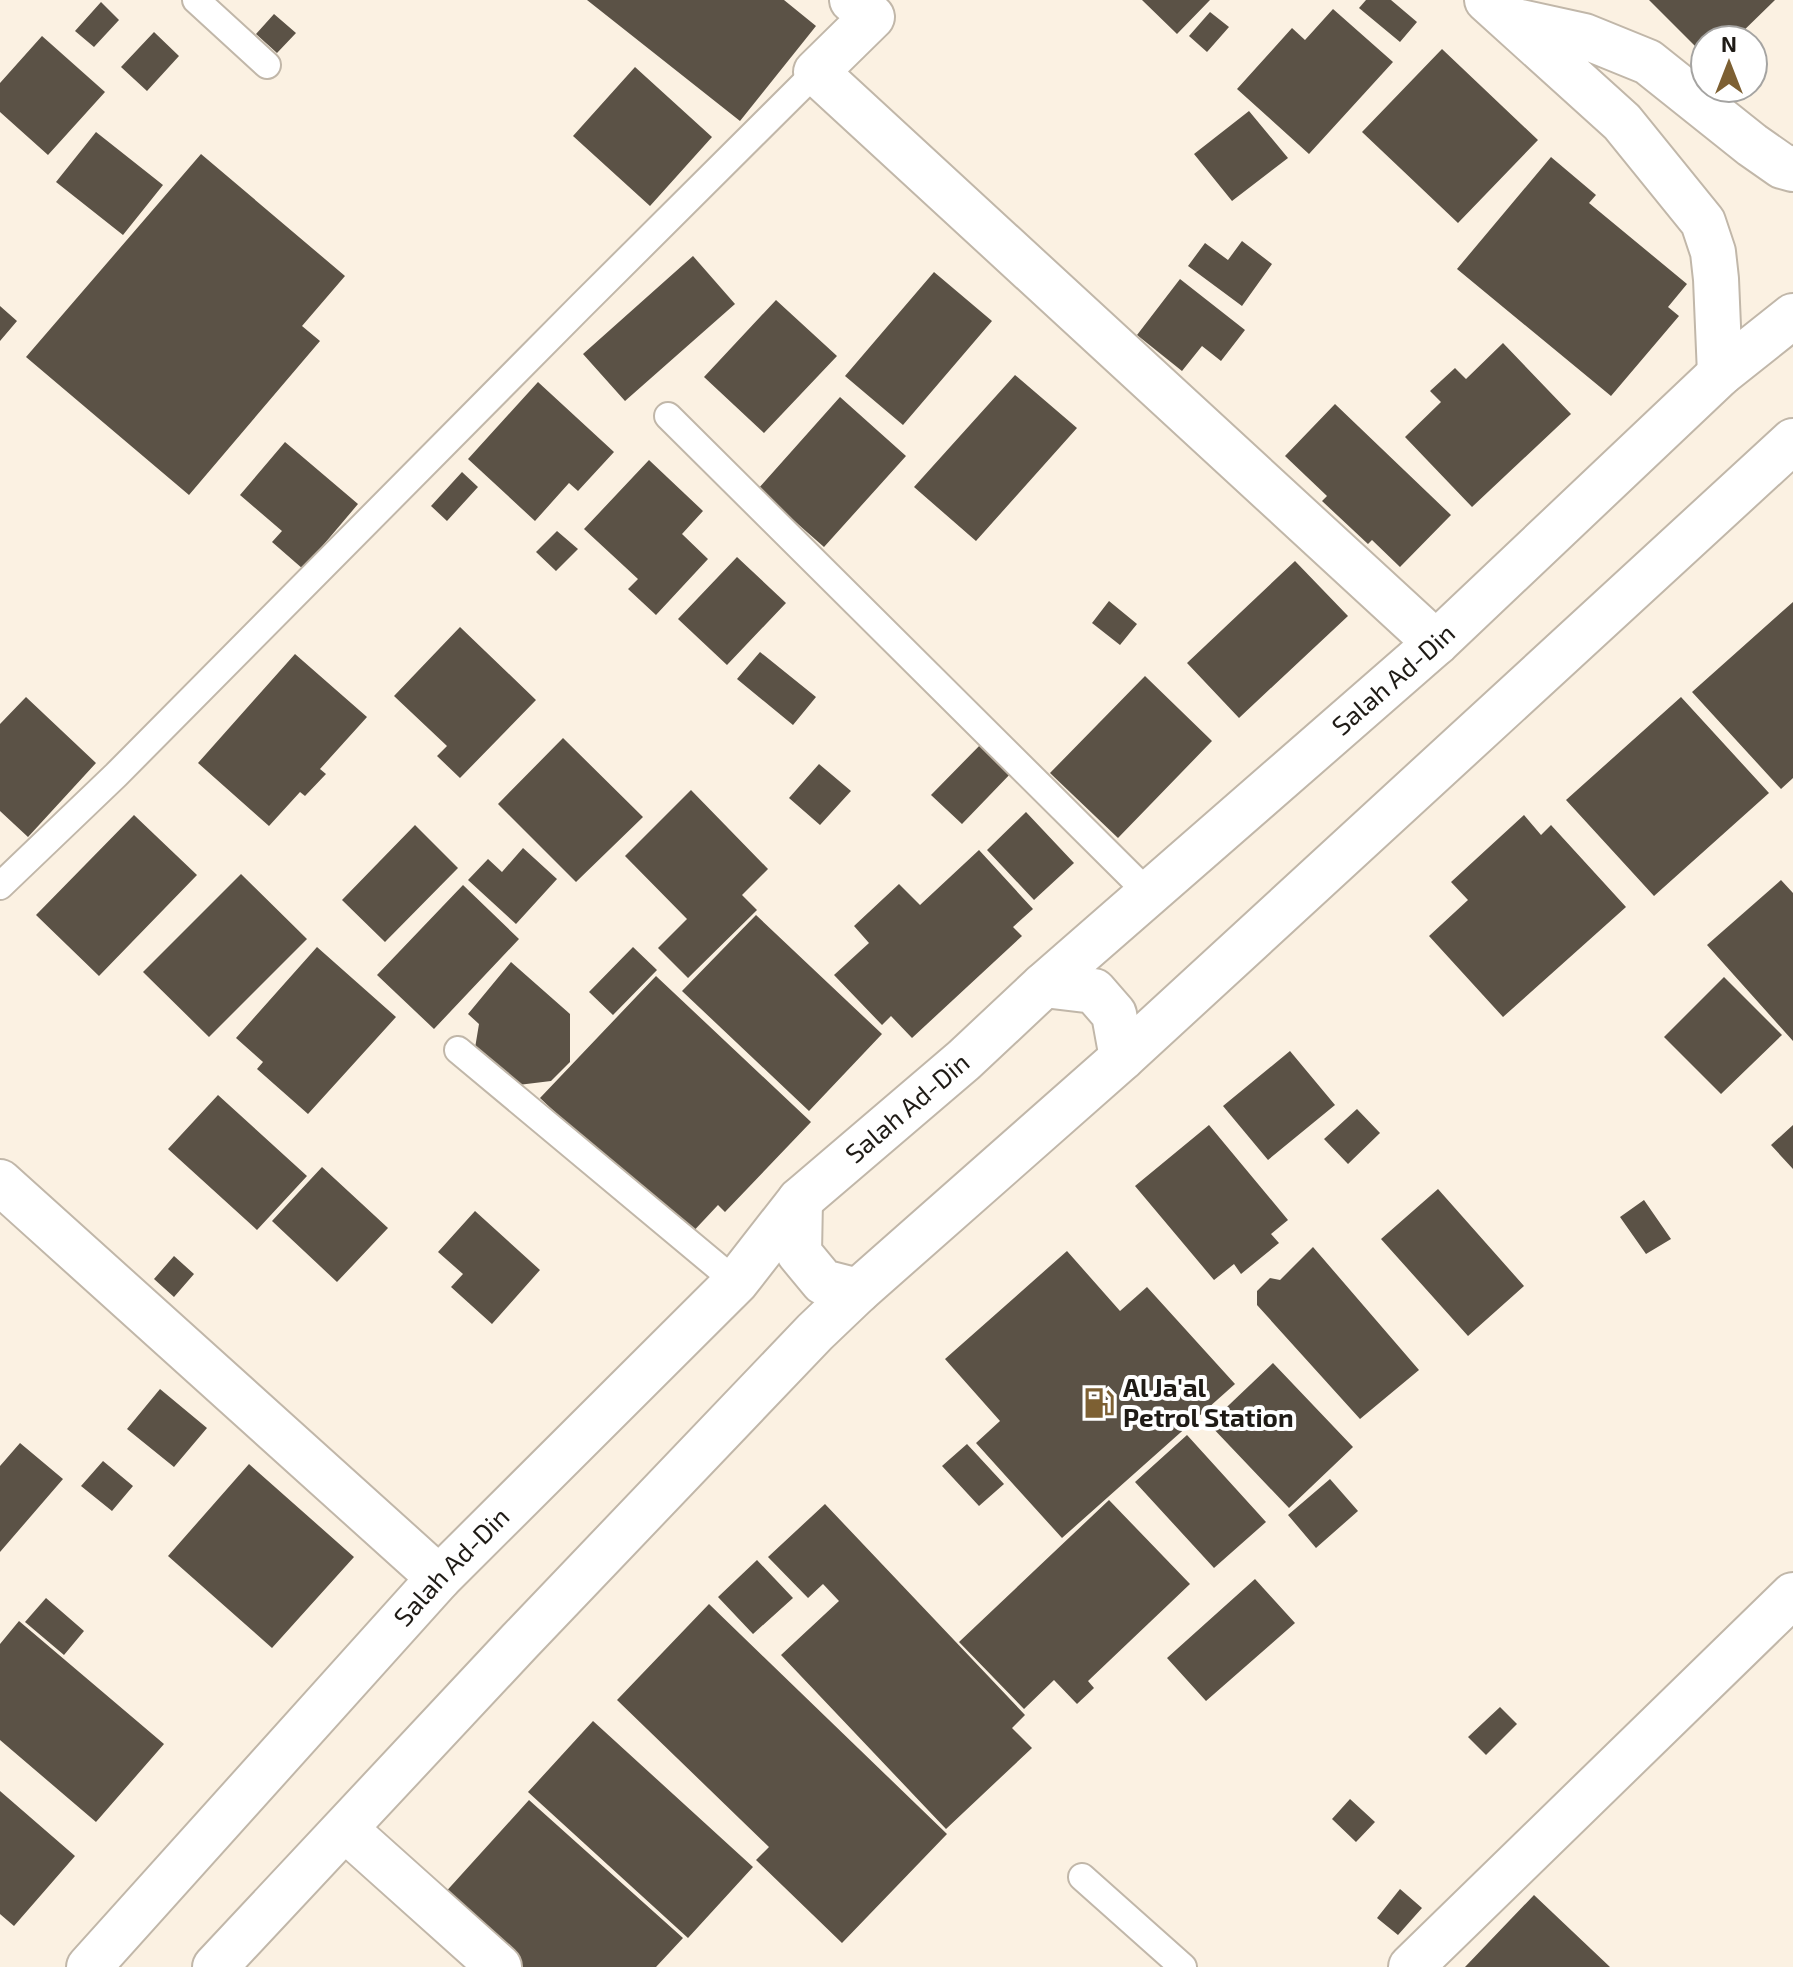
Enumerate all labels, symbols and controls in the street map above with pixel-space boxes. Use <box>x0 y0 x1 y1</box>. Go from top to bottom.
north arrow <box>1689 24 1769 104</box>
text: N <box>1721 30 1737 56</box>
street label: Salah Ad-Din <box>1325 617 1460 741</box>
street label: Salah Ad-Din <box>838 1046 975 1168</box>
place label: Al Ja'al Petrol Station <box>1123 1371 1294 1432</box>
fuel station icon: Al Ja'al Petrol Station <box>1082 1386 1116 1420</box>
street label: Salah Ad-Din <box>386 1500 515 1632</box>

